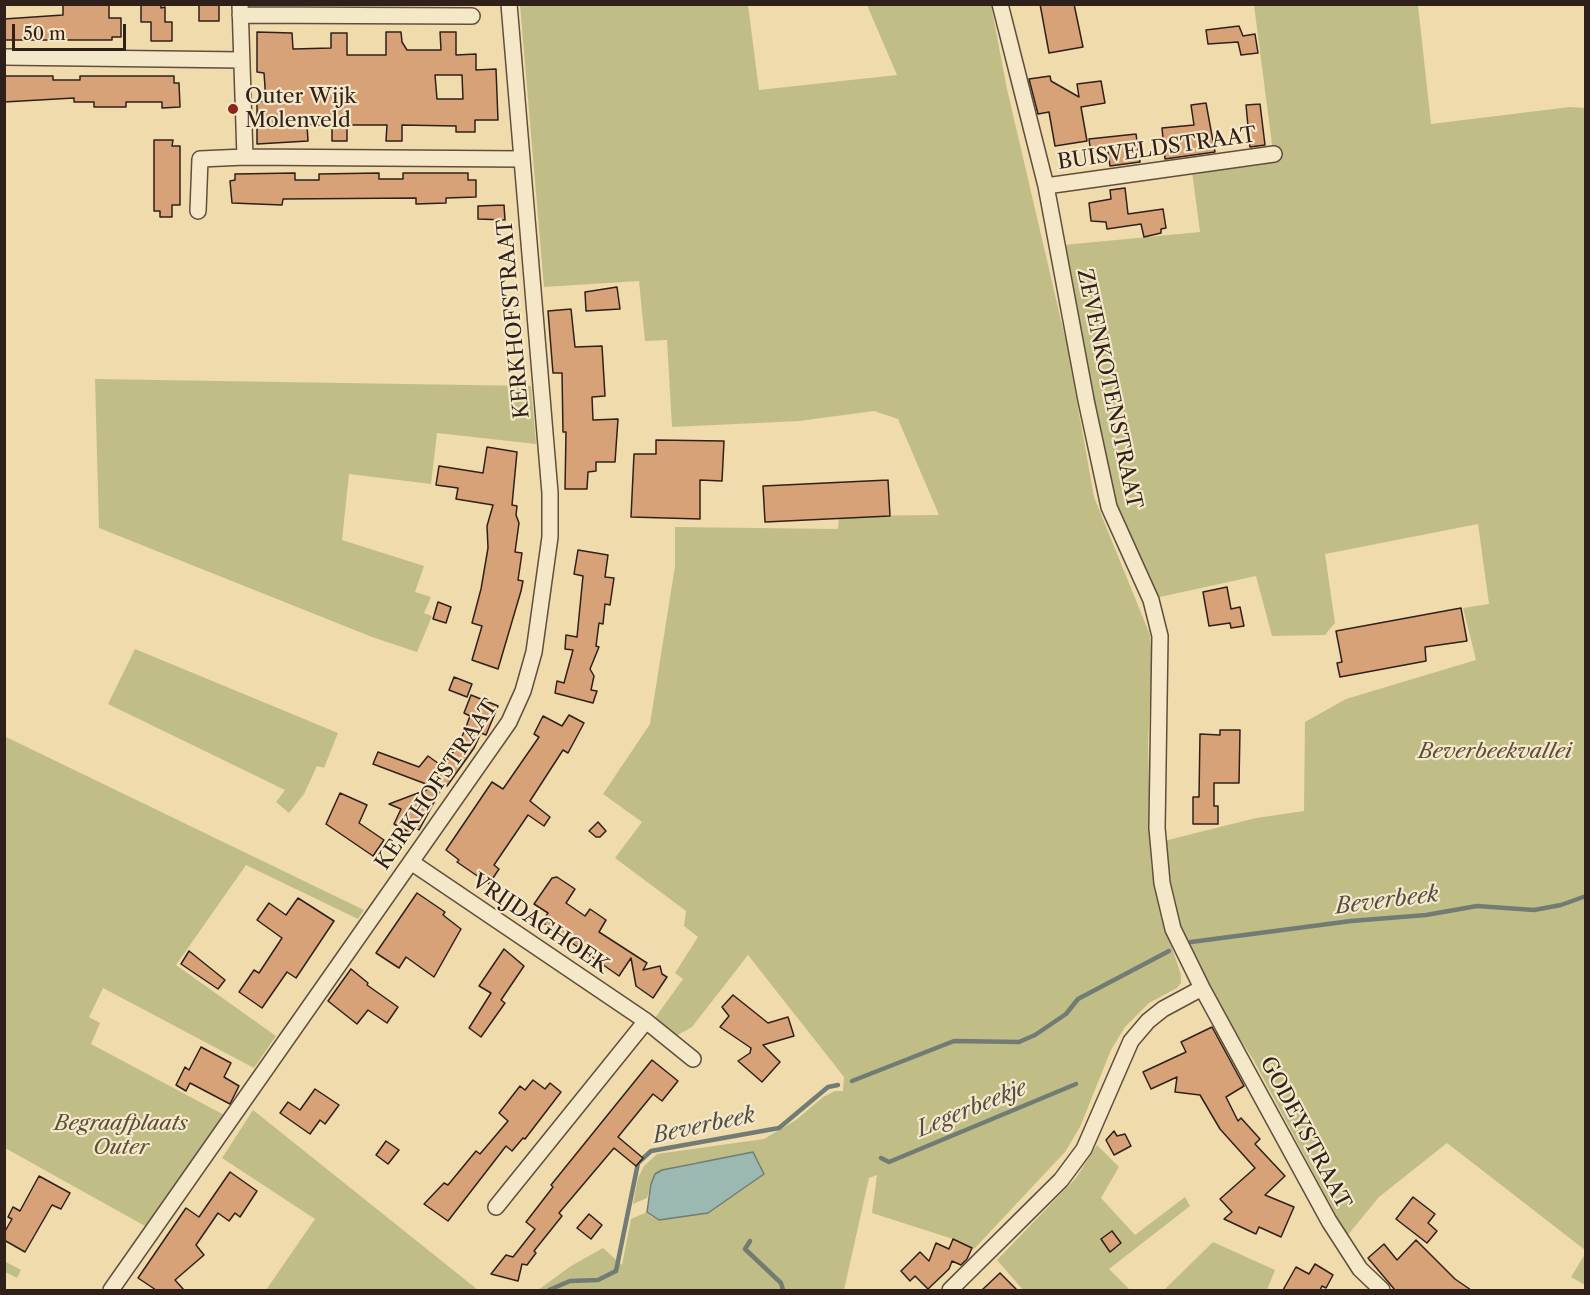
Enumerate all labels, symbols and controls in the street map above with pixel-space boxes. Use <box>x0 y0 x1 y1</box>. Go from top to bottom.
scale bar <box>15 12 129 50</box>
text: 50 m <box>23 23 66 45</box>
place label: Outer Wijk Molenveld <box>245 84 356 134</box>
marker: Outer Wijk Molenveld <box>226 102 240 116</box>
street label: BUISVELDSTRAAT <box>1056 123 1258 175</box>
street label: KERKHOFSTRAAT <box>493 218 535 420</box>
street label: ZEVENKOTENSTRAAT <box>1071 267 1147 511</box>
street label: KERKHOFSTRAAT <box>371 695 503 875</box>
park label: Beverbeekvallei <box>1418 739 1572 765</box>
street label: VRIJDAGHOEK <box>467 869 613 979</box>
water label: Beverbeek <box>1334 882 1440 920</box>
street label: GODEYSTRAAT <box>1254 1053 1356 1213</box>
water label: Legerbeekje <box>913 1075 1031 1143</box>
water label: Beverbeek <box>650 1102 758 1150</box>
park label: Begraafplaats Outer <box>54 1111 188 1161</box>

